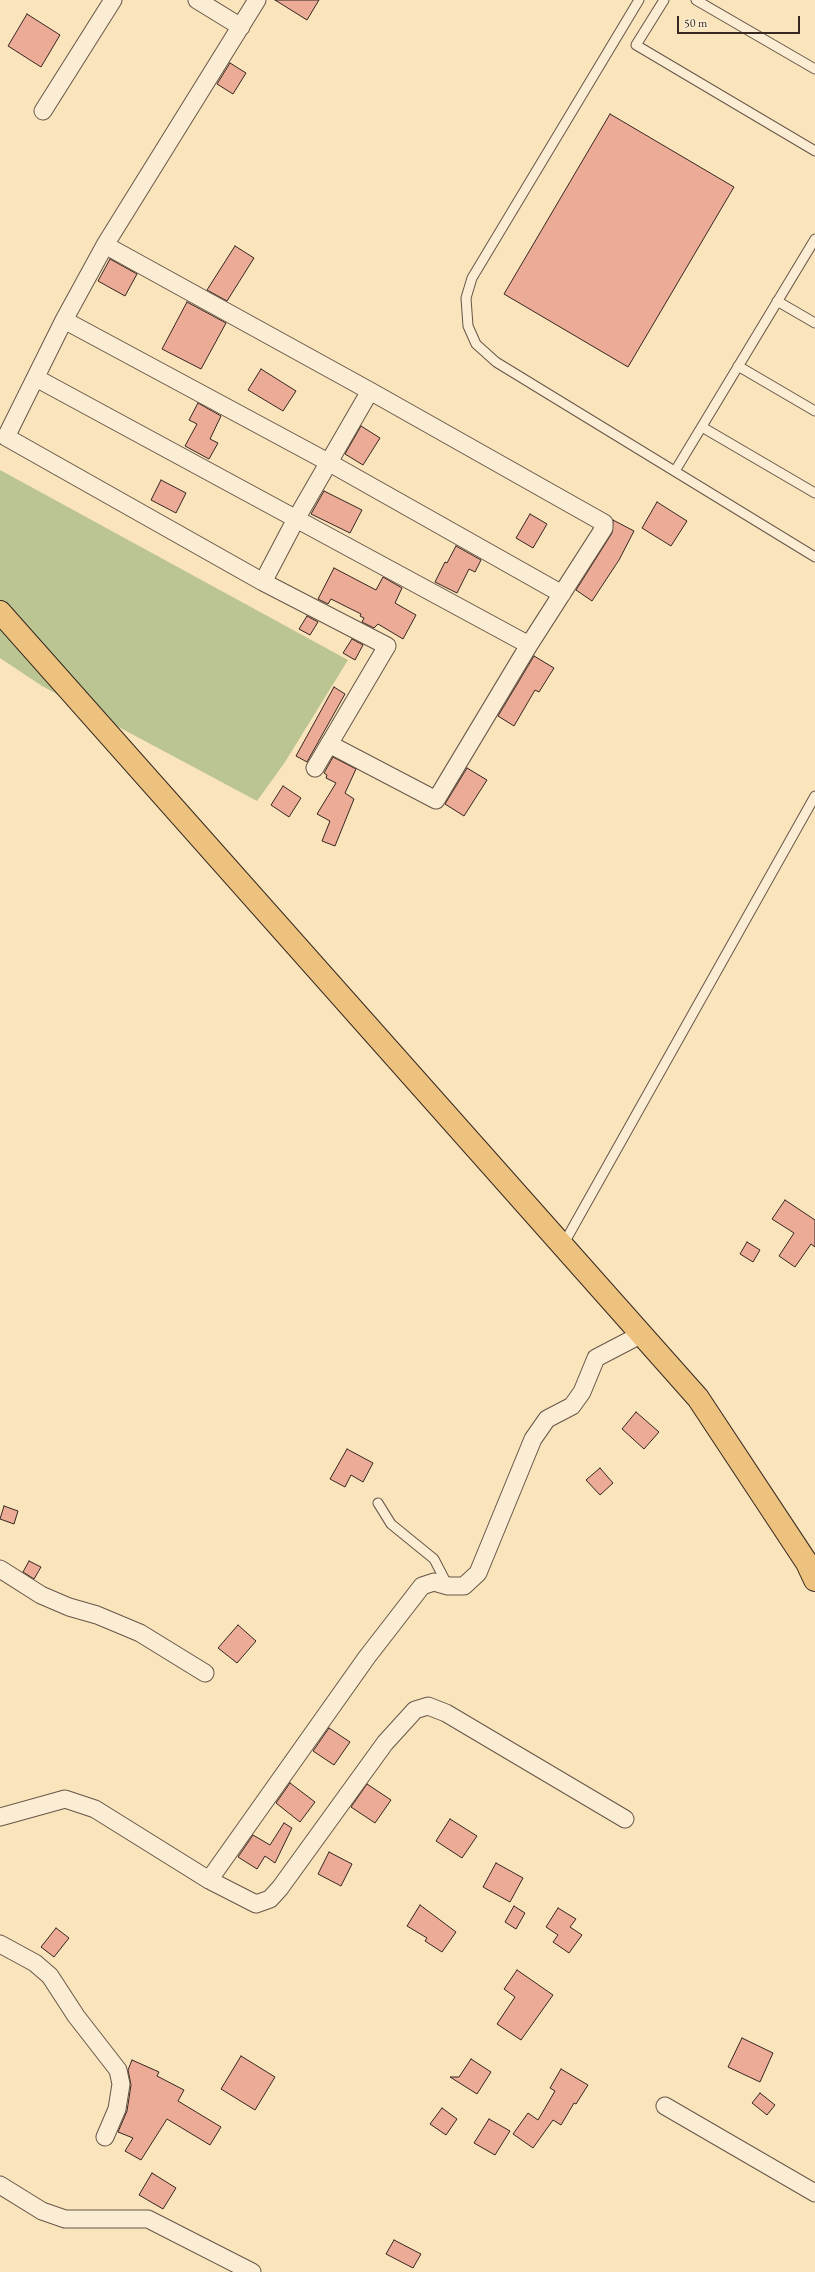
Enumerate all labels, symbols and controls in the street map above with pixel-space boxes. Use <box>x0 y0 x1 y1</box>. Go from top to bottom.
scale bar <box>679 8 802 34</box>
text: 50 m <box>684 15 707 31</box>

